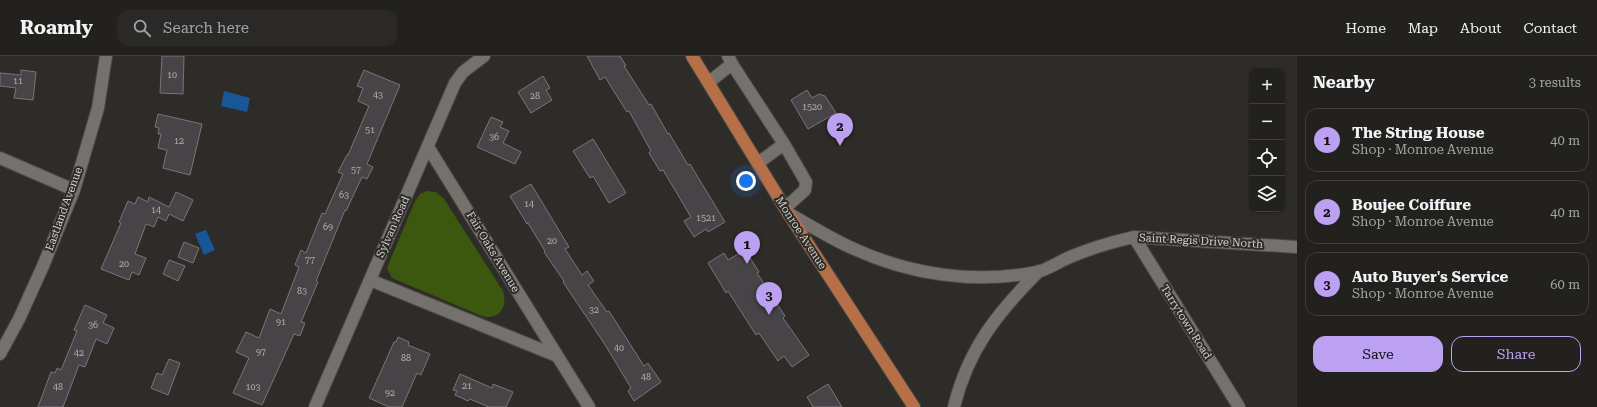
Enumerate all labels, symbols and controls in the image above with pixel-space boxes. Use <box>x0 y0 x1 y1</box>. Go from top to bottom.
search box <box>117 10 397 46</box>
text: Roamly <box>20 16 93 39</box>
icon: search <box>131 17 153 39</box>
text: Search here <box>163 19 249 37</box>
text: Home <box>1345 20 1386 36</box>
text: Map <box>1408 20 1438 36</box>
text: About <box>1460 20 1502 36</box>
text: Contact <box>1524 20 1577 36</box>
map controls <box>1249 68 1285 212</box>
button: + <box>1249 68 1285 104</box>
house number: 10 <box>167 70 177 80</box>
text: Nearby <box>1313 72 1375 92</box>
text: 3 results <box>1529 75 1581 90</box>
house number: 11 <box>13 76 23 86</box>
house number: 43 <box>373 90 383 100</box>
house number: 28 <box>530 91 540 101</box>
house number: 1520 <box>802 102 822 112</box>
button: − <box>1249 104 1285 140</box>
pin: 2 <box>827 113 853 146</box>
text: The String House <box>1352 124 1484 142</box>
house number: 51 <box>365 125 375 135</box>
house number: 36 <box>489 132 499 142</box>
text: 1 <box>1323 133 1331 148</box>
text: 40 m <box>1550 133 1580 148</box>
house number: 12 <box>174 136 184 146</box>
button: locate <box>1249 140 1285 176</box>
text: Shop · Monroe Avenue <box>1352 142 1494 157</box>
street label: Eastland Avenue <box>43 165 85 253</box>
house number: 57 <box>351 165 361 175</box>
your location <box>736 171 756 191</box>
button: layers <box>1249 176 1285 212</box>
house number: 63 <box>339 190 349 200</box>
street label: Sylvan Road <box>374 194 412 260</box>
street label: Monroe Avenue <box>773 194 829 272</box>
text: Boujee Coiffure <box>1352 196 1471 214</box>
house number: 14 <box>524 199 534 209</box>
house number: 14 <box>151 205 161 215</box>
text: 2 <box>1323 205 1331 220</box>
text: 40 m <box>1550 205 1580 220</box>
street label: Fair Oaks Avenue <box>464 209 522 295</box>
house number: 1521 <box>696 213 716 223</box>
text: Shop · Monroe Avenue <box>1352 214 1494 229</box>
house number: 69 <box>323 222 333 232</box>
pin: 1 <box>734 231 760 264</box>
street label: Saint Regis Drive North <box>1138 231 1264 251</box>
house number: 20 <box>547 236 557 246</box>
house number: 77 <box>305 255 315 265</box>
house number: 20 <box>119 259 129 269</box>
text: Auto Buyer's Service <box>1352 268 1508 286</box>
text: 3 <box>1323 277 1331 292</box>
text: 60 m <box>1550 277 1580 292</box>
pin: 3 <box>756 282 782 315</box>
street label: Tarrytown Road <box>1158 282 1214 362</box>
house number: 83 <box>297 286 307 296</box>
text: Shop · Monroe Avenue <box>1352 286 1494 301</box>
house number: 32 <box>589 305 599 315</box>
house number: 91 <box>276 317 286 327</box>
house number: 36 <box>88 320 98 330</box>
button: Save <box>1313 336 1443 372</box>
button: Share <box>1451 336 1581 372</box>
house number: 40 <box>614 343 624 353</box>
house number: 97 <box>256 347 266 357</box>
house number: 42 <box>74 348 84 358</box>
house number: 88 <box>401 353 411 363</box>
house number: 48 <box>641 372 651 382</box>
house number: 21 <box>462 381 472 391</box>
house number: 48 <box>53 382 63 392</box>
house number: 103 <box>245 382 261 392</box>
house number: 92 <box>385 388 395 398</box>

